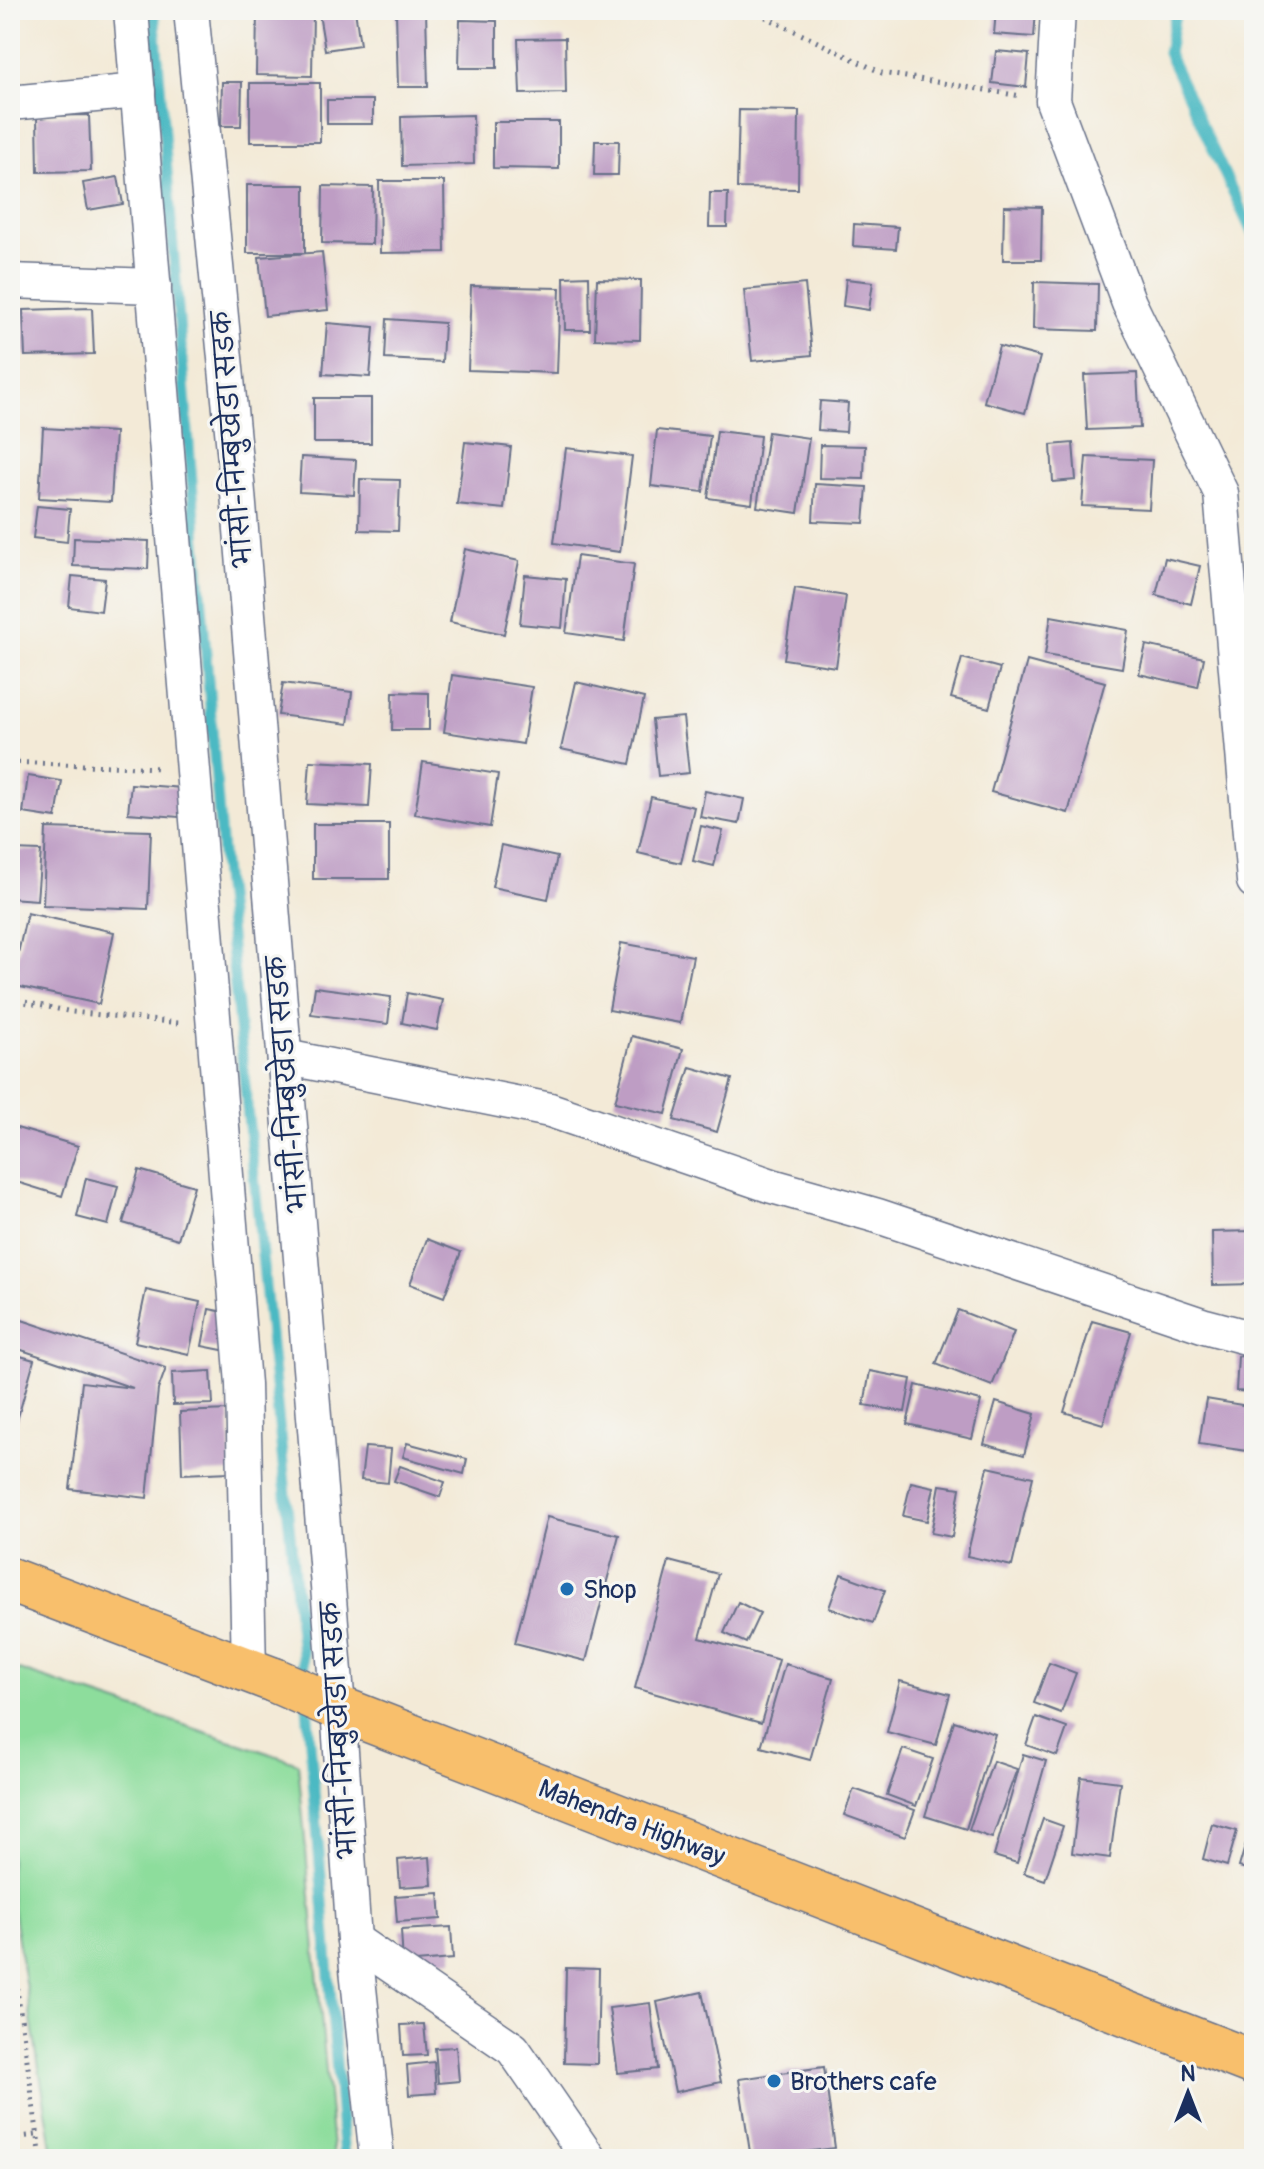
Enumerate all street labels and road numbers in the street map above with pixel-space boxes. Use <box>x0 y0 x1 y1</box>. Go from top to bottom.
street label: भांसी-निम्बुखेडा सडक <box>199 308 262 570</box>
street label: भांसी-निम्बुखेडा सडक <box>254 953 317 1215</box>
street label: भांसी-निम्बुखेडा सडक <box>308 1599 367 1861</box>
street label: Mahendra Highway <box>534 1773 729 1873</box>

